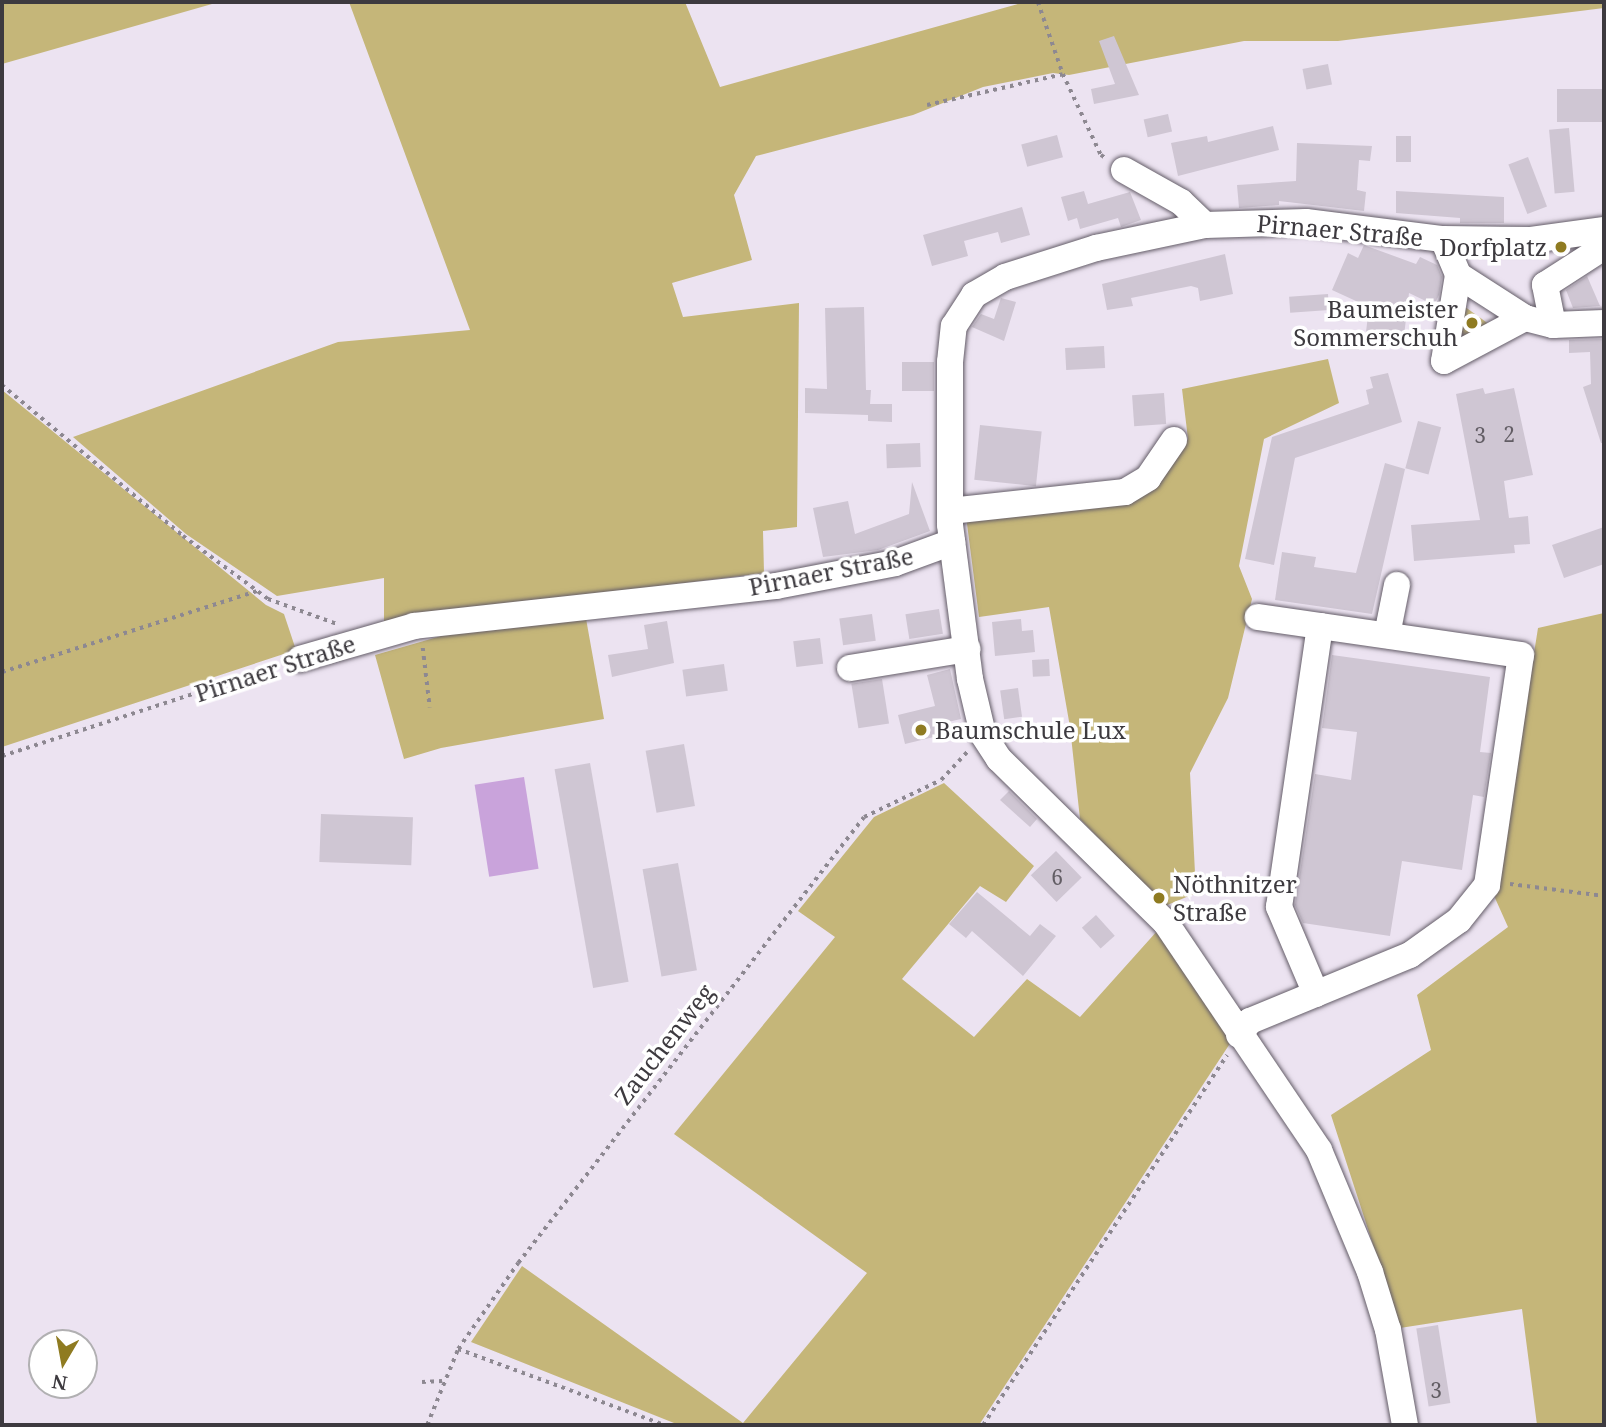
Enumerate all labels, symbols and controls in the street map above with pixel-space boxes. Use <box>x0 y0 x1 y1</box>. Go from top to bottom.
street label: Pirnaer Straße <box>1256 208 1424 252</box>
place label: Dorfplatz <box>1439 233 1547 261</box>
marker: Dorfplatz <box>1553 239 1569 255</box>
place label: Baumeister Sommerschuh <box>1293 295 1458 351</box>
marker: Baumeister Sommerschuh <box>1464 315 1480 331</box>
house number: 2 <box>1503 421 1515 447</box>
house number: 3 <box>1474 422 1486 448</box>
street label: Pirnaer Straße <box>746 541 916 601</box>
street label: Pirnaer Straße <box>191 628 359 708</box>
place label: Baumschule Lux <box>935 716 1126 744</box>
marker: Baumschule Lux <box>913 722 929 738</box>
house number: 6 <box>1051 864 1063 890</box>
place label: Nöthnitzer Straße <box>1173 870 1297 926</box>
marker: Nöthnitzer Straße <box>1151 890 1167 906</box>
street label: Zauchenweg <box>608 978 720 1110</box>
north arrow <box>28 1329 98 1399</box>
text: N <box>50 1369 69 1397</box>
house number: 3 <box>1430 1377 1442 1403</box>

